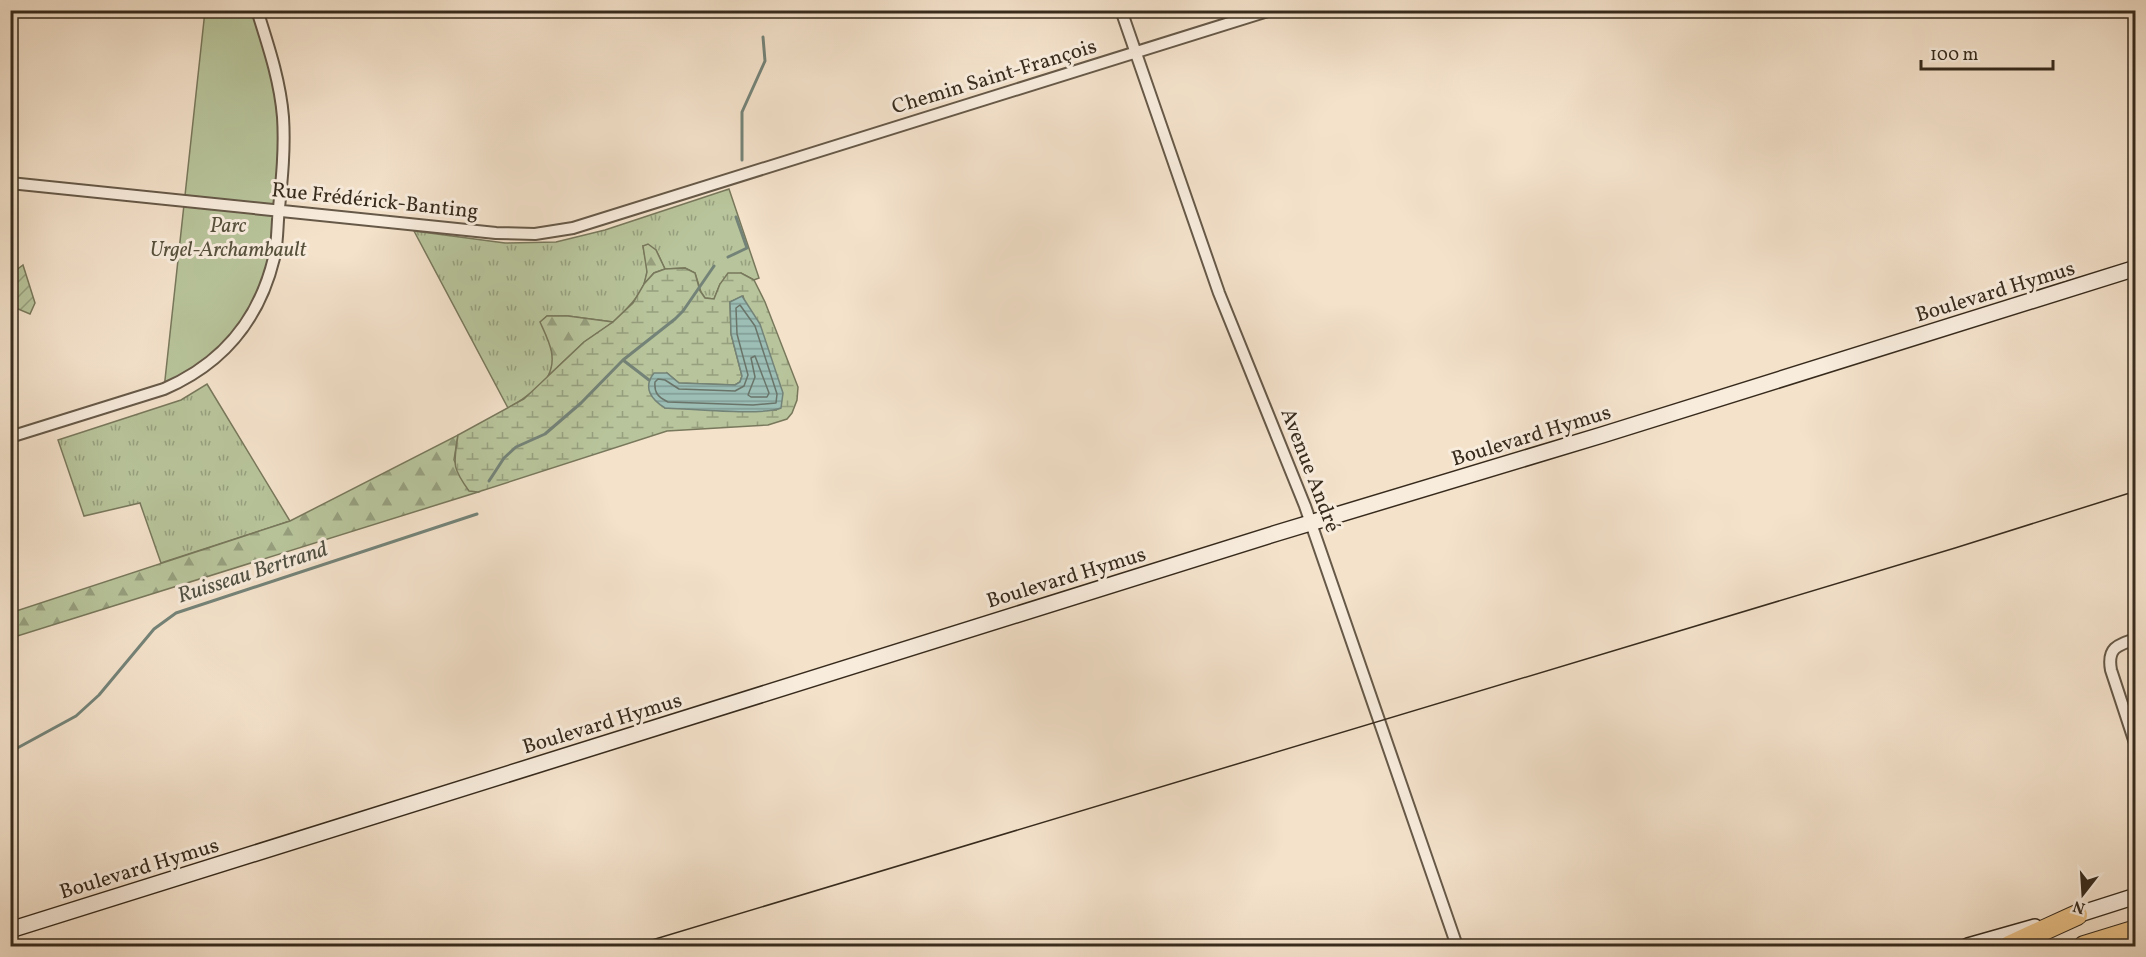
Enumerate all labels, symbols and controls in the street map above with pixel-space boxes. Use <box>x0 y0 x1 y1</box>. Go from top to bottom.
street label: Chemin Saint-François <box>889 32 1100 122</box>
scale bar <box>1921 33 2053 71</box>
text: 100 m <box>1930 43 1979 68</box>
street label: Rue Frédérick-Banting <box>270 176 480 227</box>
park label: Parc Urgel-Archambault <box>150 212 307 265</box>
street label: Boulevard Hymus <box>1912 254 2079 330</box>
street label: Boulevard Hymus <box>1448 398 1615 474</box>
street label: Avenue André <box>1273 404 1347 537</box>
water label: Ruisseau Bertrand <box>174 534 332 612</box>
street label: Boulevard Hymus <box>983 540 1150 616</box>
street label: Boulevard Hymus <box>519 686 686 762</box>
street label: Boulevard Hymus <box>56 831 223 907</box>
north arrow <box>2053 864 2113 924</box>
text: N <box>2070 894 2088 919</box>

